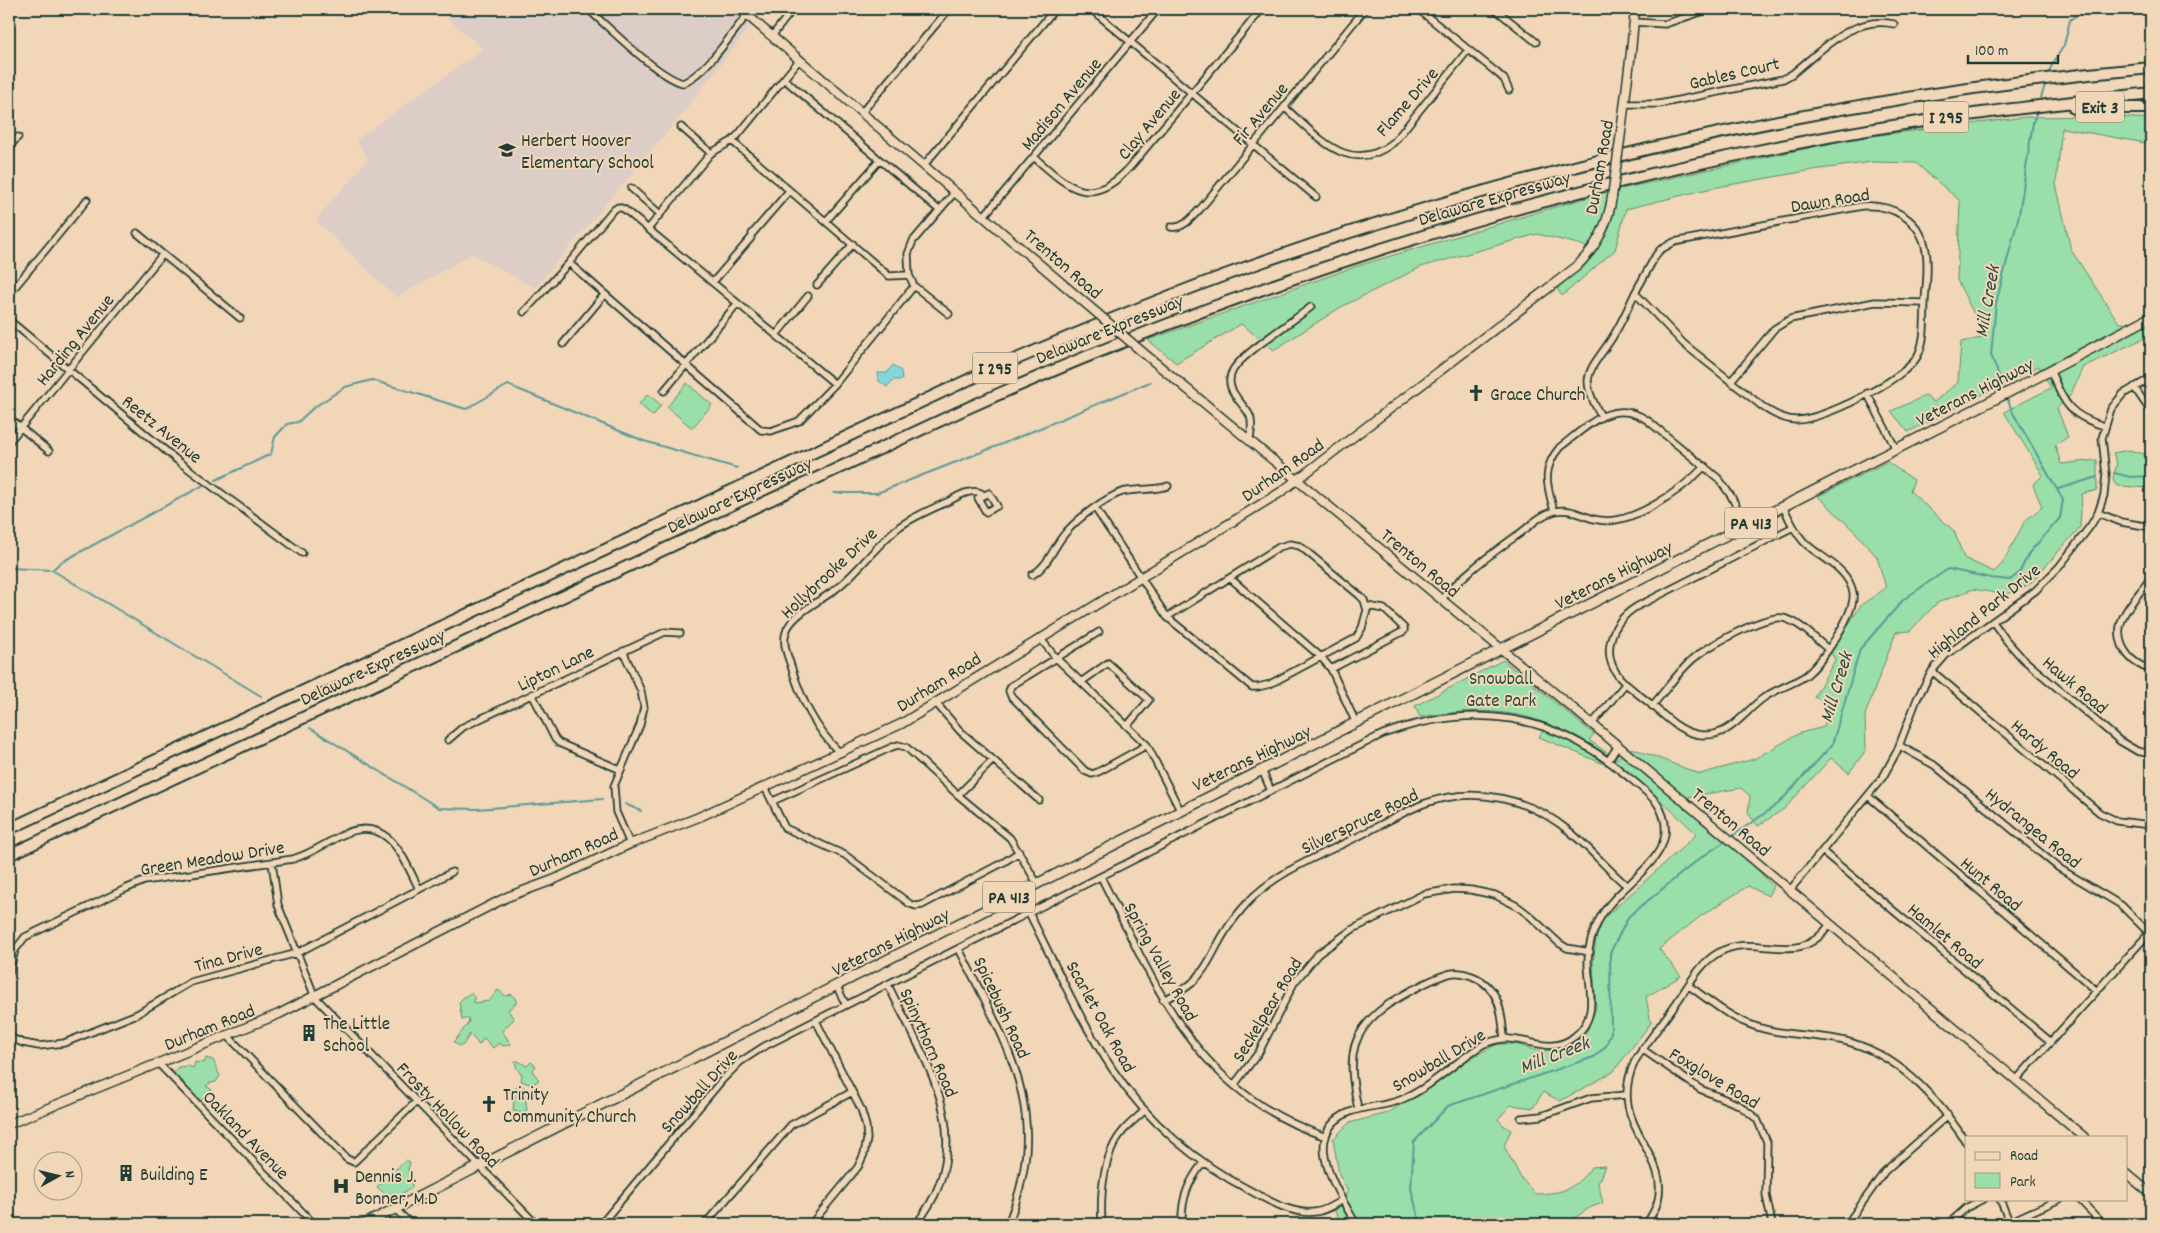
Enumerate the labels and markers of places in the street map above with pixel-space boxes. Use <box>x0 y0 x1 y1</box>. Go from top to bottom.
place label: Herbert Hoover Elementary School <box>521 129 654 178</box>
school or university icon: Herbert Hoover Elementary School <box>497 140 517 160</box>
church icon: Grace Church <box>1466 383 1486 403</box>
place label: Grace Church <box>1490 383 1586 410</box>
place label: The Little School <box>323 1012 390 1061</box>
building icon: The Little School <box>299 1023 319 1043</box>
place label: Trinity Community Church <box>503 1083 636 1132</box>
church icon: Trinity Community Church <box>479 1094 499 1114</box>
building icon: Building E <box>116 1163 136 1183</box>
place label: Building E <box>140 1163 208 1190</box>
place label: Dennis J. Bonner, M.D <box>355 1165 438 1214</box>
hospital icon: Dennis J. Bonner, M.D <box>331 1176 351 1196</box>

